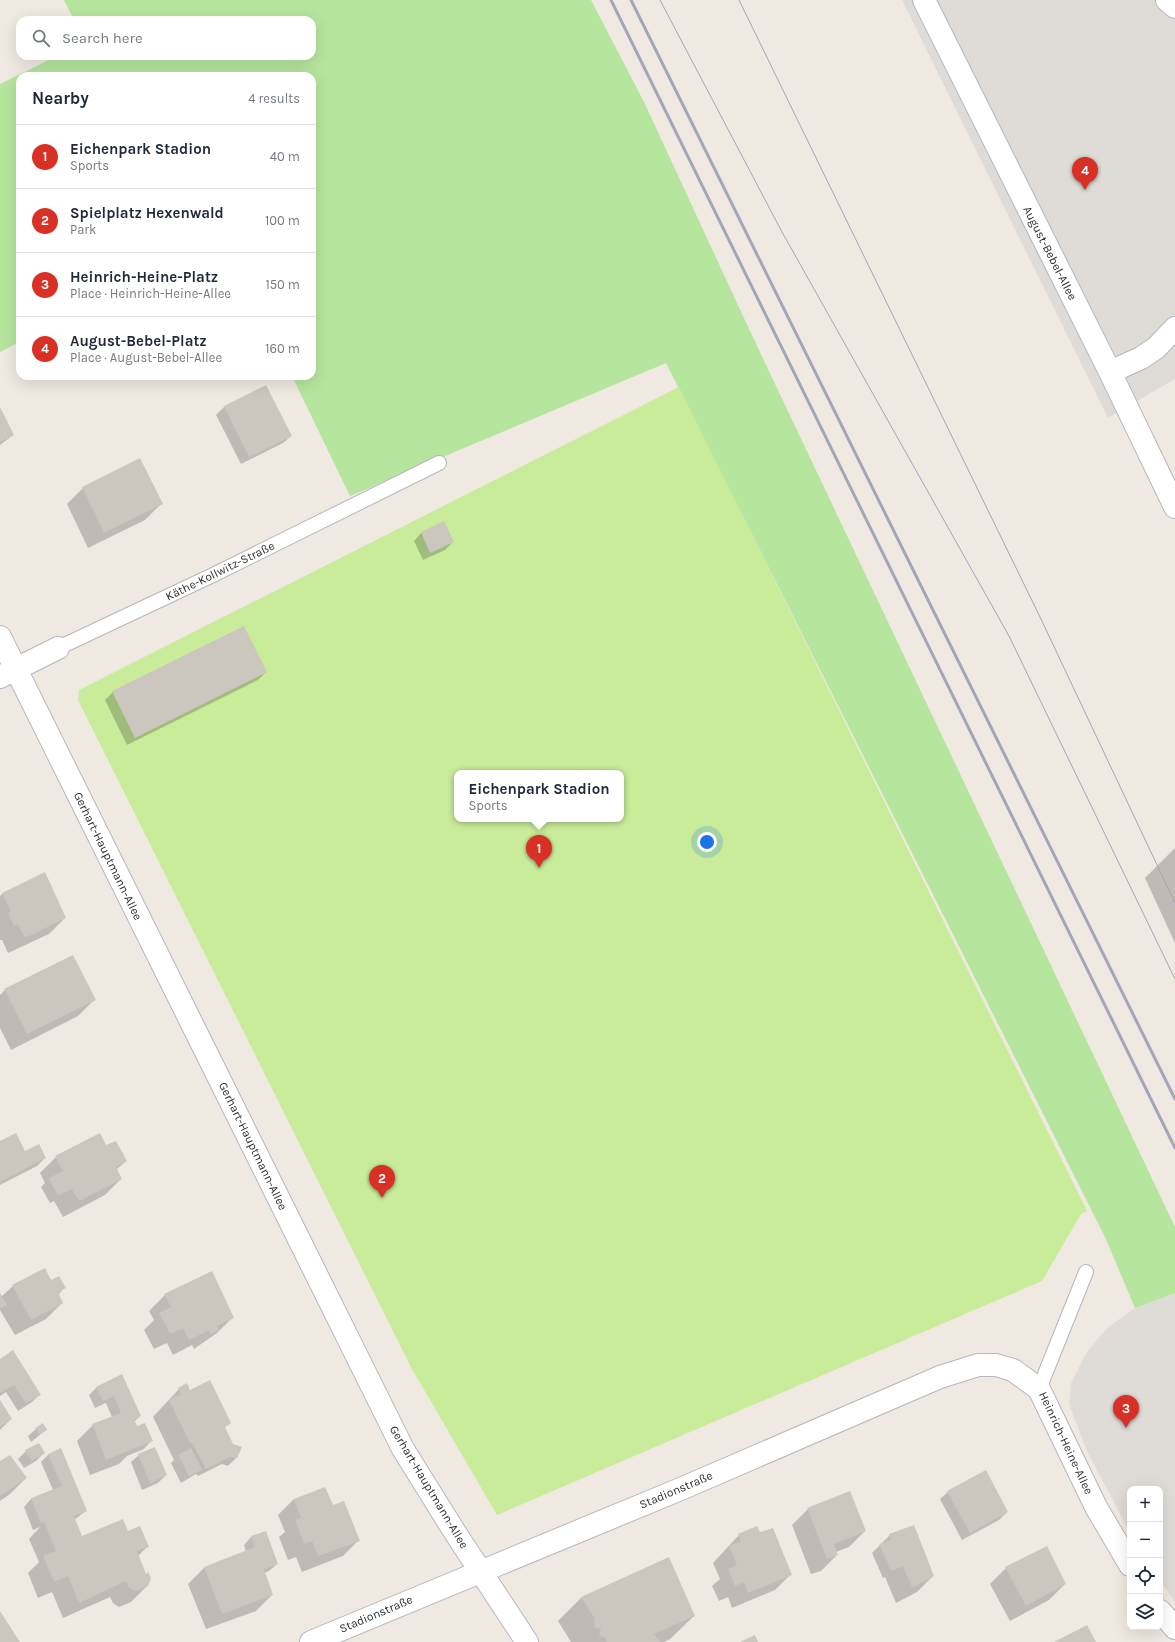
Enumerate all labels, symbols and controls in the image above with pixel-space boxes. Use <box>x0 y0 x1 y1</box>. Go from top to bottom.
search box <box>16 16 316 60</box>
icon: search <box>30 27 52 49</box>
text: Search here <box>62 29 143 47</box>
text: Nearby <box>32 88 89 108</box>
text: 4 results <box>248 91 300 106</box>
text: Eichenpark Stadion <box>70 140 211 158</box>
text: 1 <box>43 149 47 164</box>
text: 40 m <box>270 149 300 164</box>
pin: 4 <box>1072 157 1098 190</box>
text: Sports <box>70 158 109 173</box>
text: Spielplatz Hexenwald <box>70 204 224 222</box>
street label: August-Bebel-Allee <box>1020 204 1080 302</box>
text: 2 <box>41 213 49 228</box>
text: 100 m <box>265 213 300 228</box>
text: Park <box>70 222 96 237</box>
text: Heinrich-Heine-Platz <box>70 268 218 286</box>
text: 3 <box>41 277 49 292</box>
text: 150 m <box>265 277 300 292</box>
text: Place · Heinrich-Heine-Allee <box>70 286 231 301</box>
text: August-Bebel-Platz <box>70 332 207 350</box>
text: 4 <box>41 341 49 356</box>
text: 160 m <box>265 341 300 356</box>
text: Place · August-Bebel-Allee <box>70 350 222 365</box>
street label: Käthe-Kollwitz-Straße <box>163 539 277 603</box>
popup <box>454 770 624 822</box>
text: Eichenpark Stadion <box>469 780 610 798</box>
street label: Gerhart-Hauptmann-Allee <box>71 790 145 922</box>
text: Sports <box>469 798 507 813</box>
your location <box>697 832 717 852</box>
pin: 1 <box>526 835 552 868</box>
street label: Gerhart-Hauptmann-Allee <box>216 1080 290 1212</box>
pin: 2 <box>369 1165 395 1198</box>
street label: Heinrich-Heine-Allee <box>1036 1389 1096 1497</box>
pin: 3 <box>1113 1395 1139 1428</box>
street label: Gerhart-Hauptmann-Allee <box>387 1423 471 1551</box>
street label: Stadionstraße <box>637 1468 715 1512</box>
map controls <box>1127 1486 1163 1630</box>
button: + <box>1127 1486 1163 1522</box>
button: − <box>1127 1522 1163 1558</box>
button: locate <box>1127 1558 1163 1594</box>
street label: Stadionstraße <box>337 1592 415 1636</box>
button: layers <box>1127 1594 1163 1630</box>

